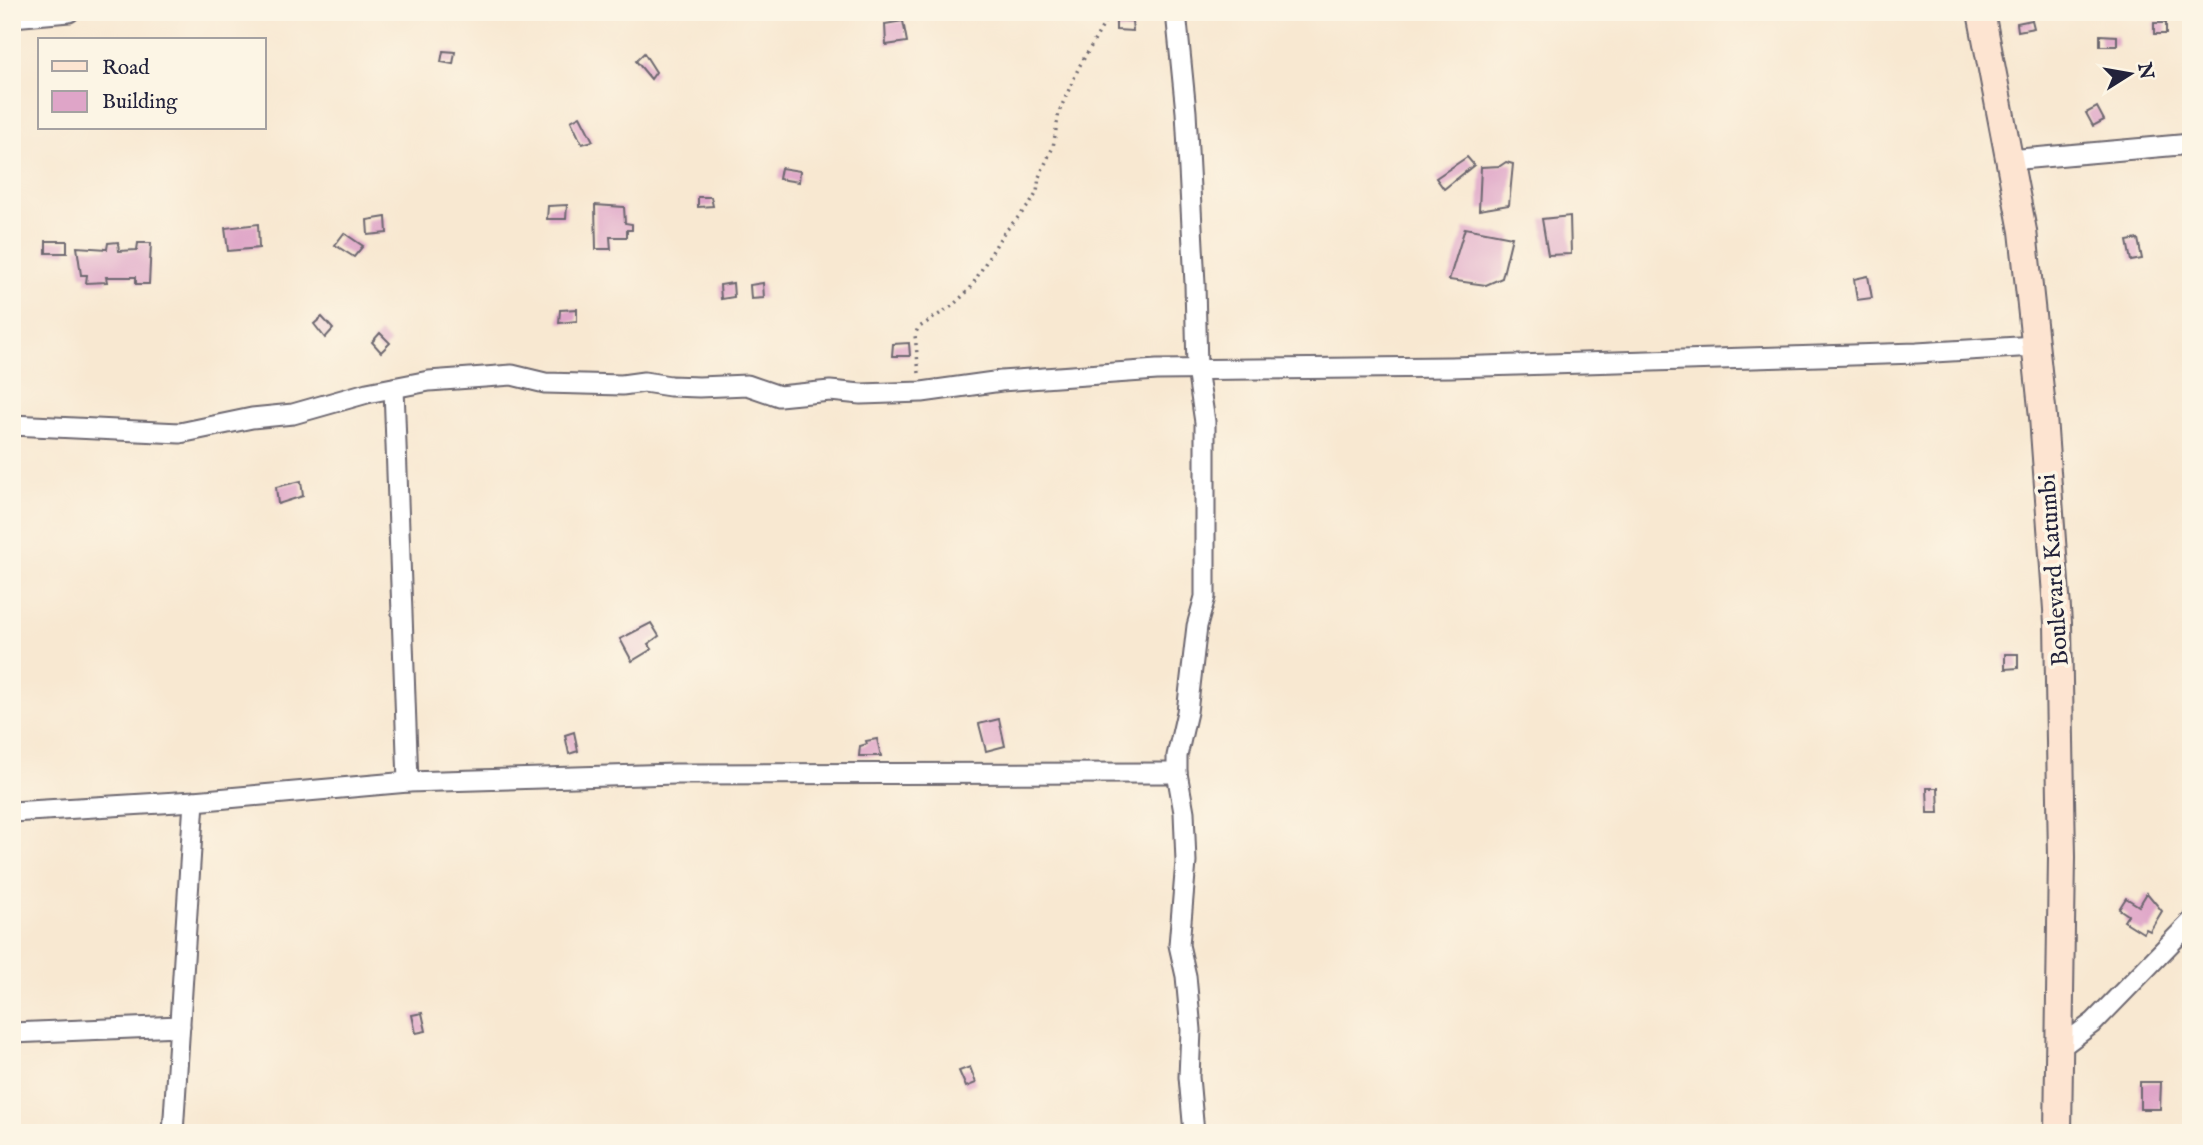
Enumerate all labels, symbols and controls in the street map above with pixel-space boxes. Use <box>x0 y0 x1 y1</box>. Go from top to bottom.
legend <box>38 38 266 130</box>
north arrow <box>2094 38 2164 108</box>
text: Road <box>102 55 150 82</box>
text: N <box>2131 60 2158 82</box>
text: Building <box>102 89 178 116</box>
street label: Boulevard Katumbi <box>2032 473 2077 667</box>

